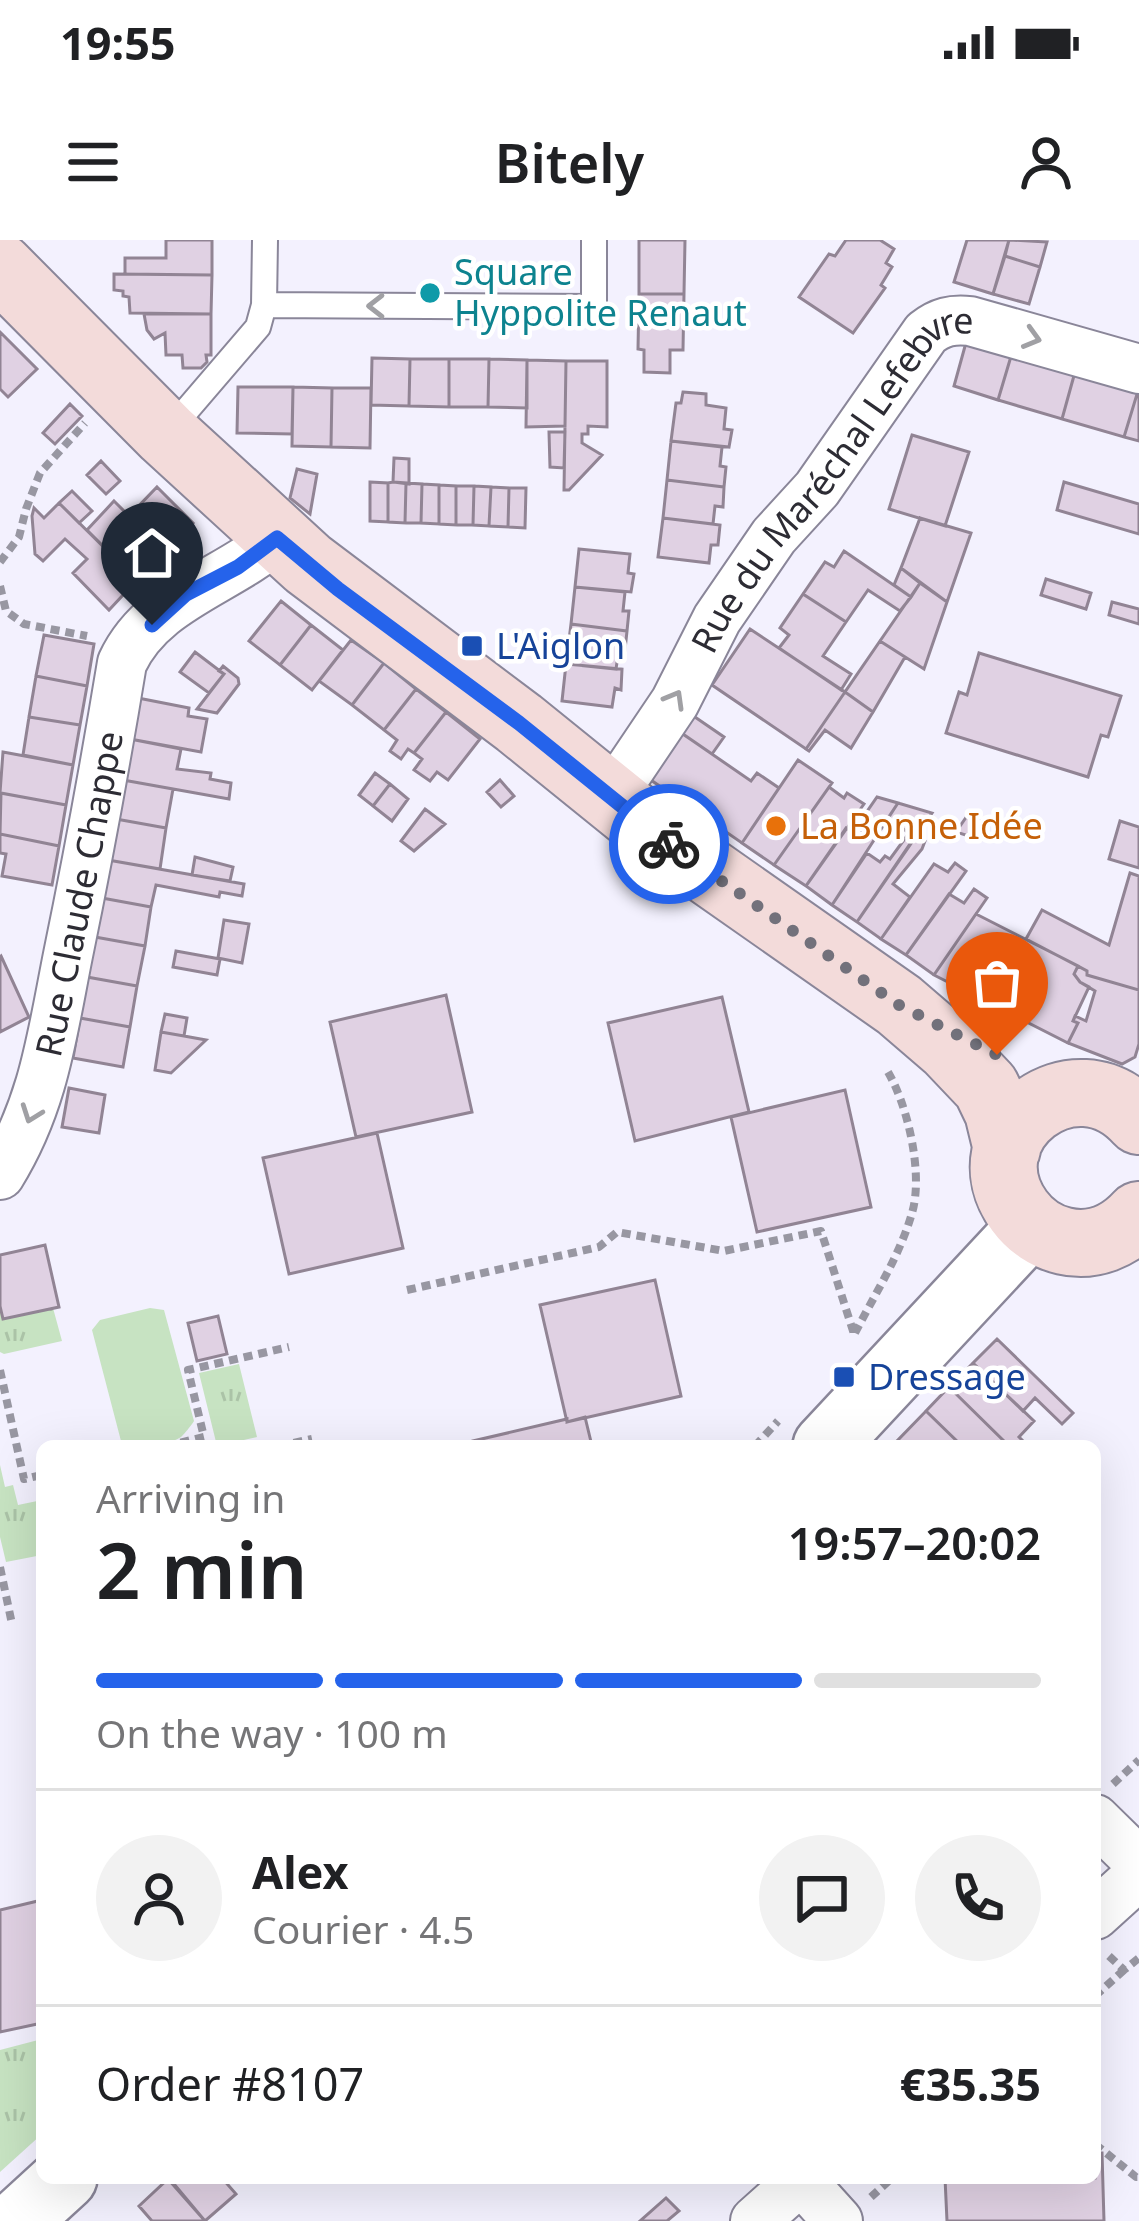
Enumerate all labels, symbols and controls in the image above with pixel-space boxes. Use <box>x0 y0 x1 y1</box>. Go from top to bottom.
text: 19:55 <box>60 12 176 73</box>
text: Bitely <box>495 125 644 199</box>
icon: menu <box>60 129 126 195</box>
icon: person <box>1013 129 1079 195</box>
place label: Square Hyppolite Renaut <box>454 247 747 337</box>
marker: Square Hyppolite Renaut <box>417 280 443 306</box>
one-way arrow <box>366 293 384 319</box>
street label: Rue du Maréchal Lefebvre <box>679 295 974 661</box>
one-way arrow <box>1021 324 1042 349</box>
pin <box>101 502 203 625</box>
icon: home <box>119 520 185 586</box>
place label: L'Aiglon <box>496 621 625 670</box>
marker: L'Aiglon <box>459 633 485 659</box>
one-way arrow <box>661 691 684 712</box>
street label: Rue Claude Chappe <box>23 727 134 1061</box>
courier <box>609 784 729 904</box>
place label: La Bonne Idée <box>800 801 1043 850</box>
icon: bike <box>636 811 702 877</box>
marker: La Bonne Idée <box>763 813 789 839</box>
pin <box>946 932 1048 1055</box>
icon: bag <box>964 950 1030 1016</box>
one-way arrow <box>21 1102 45 1123</box>
place label: Dressage <box>868 1352 1026 1401</box>
marker: Dressage <box>831 1364 857 1390</box>
text: Arriving in <box>96 1471 285 1524</box>
text: 19:57–20:02 <box>788 1512 1041 1573</box>
text: 2 min <box>96 1516 308 1622</box>
text: On the way · 100 m <box>96 1706 448 1759</box>
button: person <box>96 1835 222 1961</box>
button: chat <box>759 1835 885 1961</box>
button: phone <box>915 1835 1041 1961</box>
text: Alex <box>252 1841 349 1902</box>
text: Courier · 4.5 <box>252 1902 474 1955</box>
text: Order #8107 <box>96 2053 364 2114</box>
text: €35.35 <box>900 2053 1041 2114</box>

